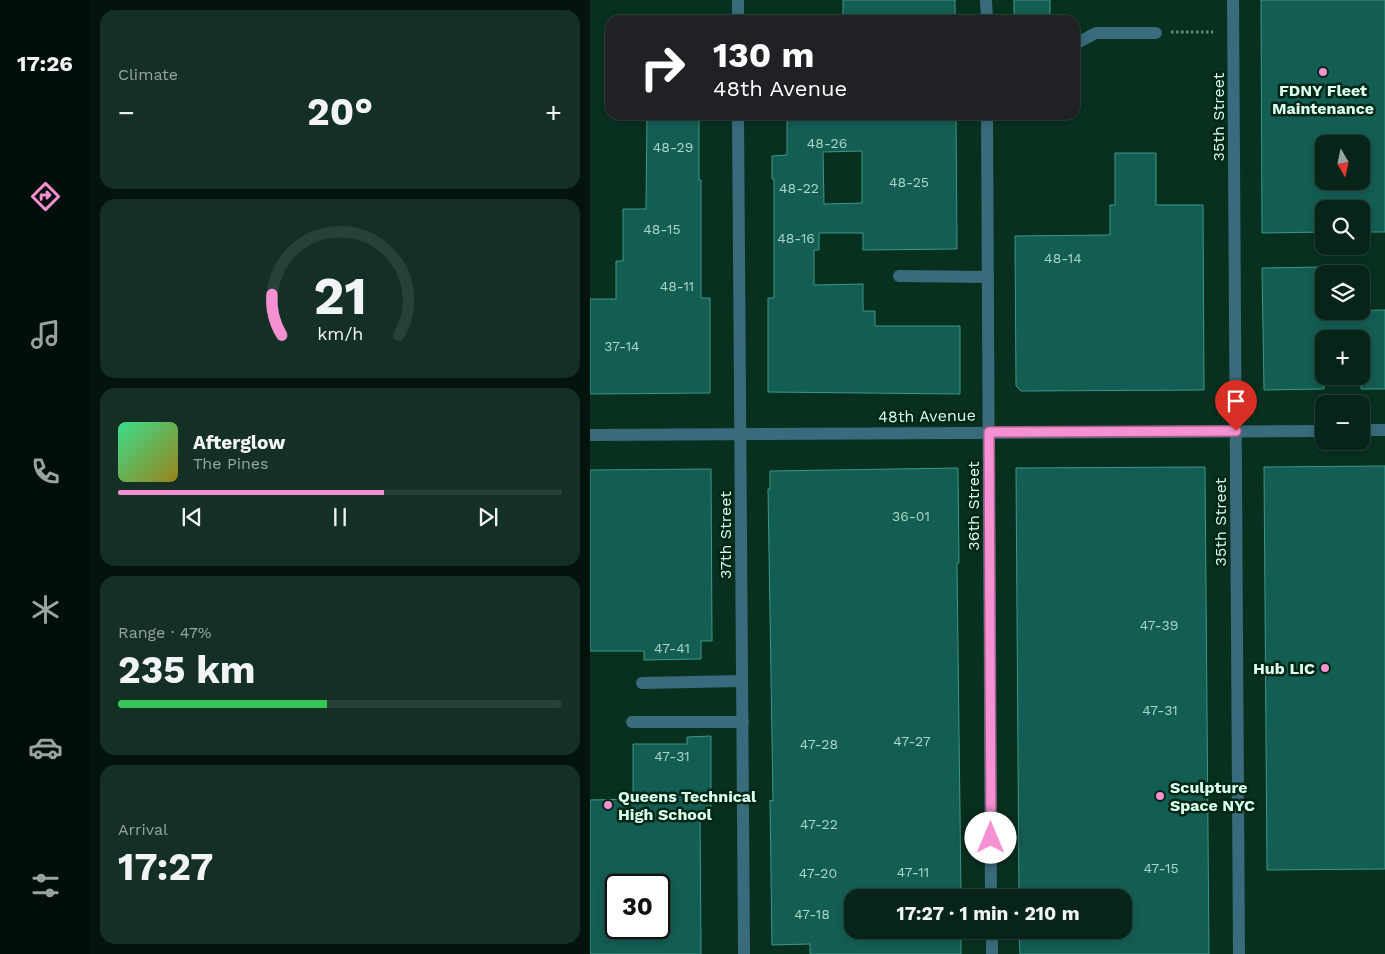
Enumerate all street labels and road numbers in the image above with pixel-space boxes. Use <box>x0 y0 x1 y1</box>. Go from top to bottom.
street label: 35th Street <box>1209 72 1228 161</box>
street label: 48th Avenue <box>878 406 976 426</box>
street label: 36th Street <box>964 461 983 551</box>
street label: 35th Street <box>1211 477 1230 566</box>
street label: 37th Street <box>716 491 735 579</box>

